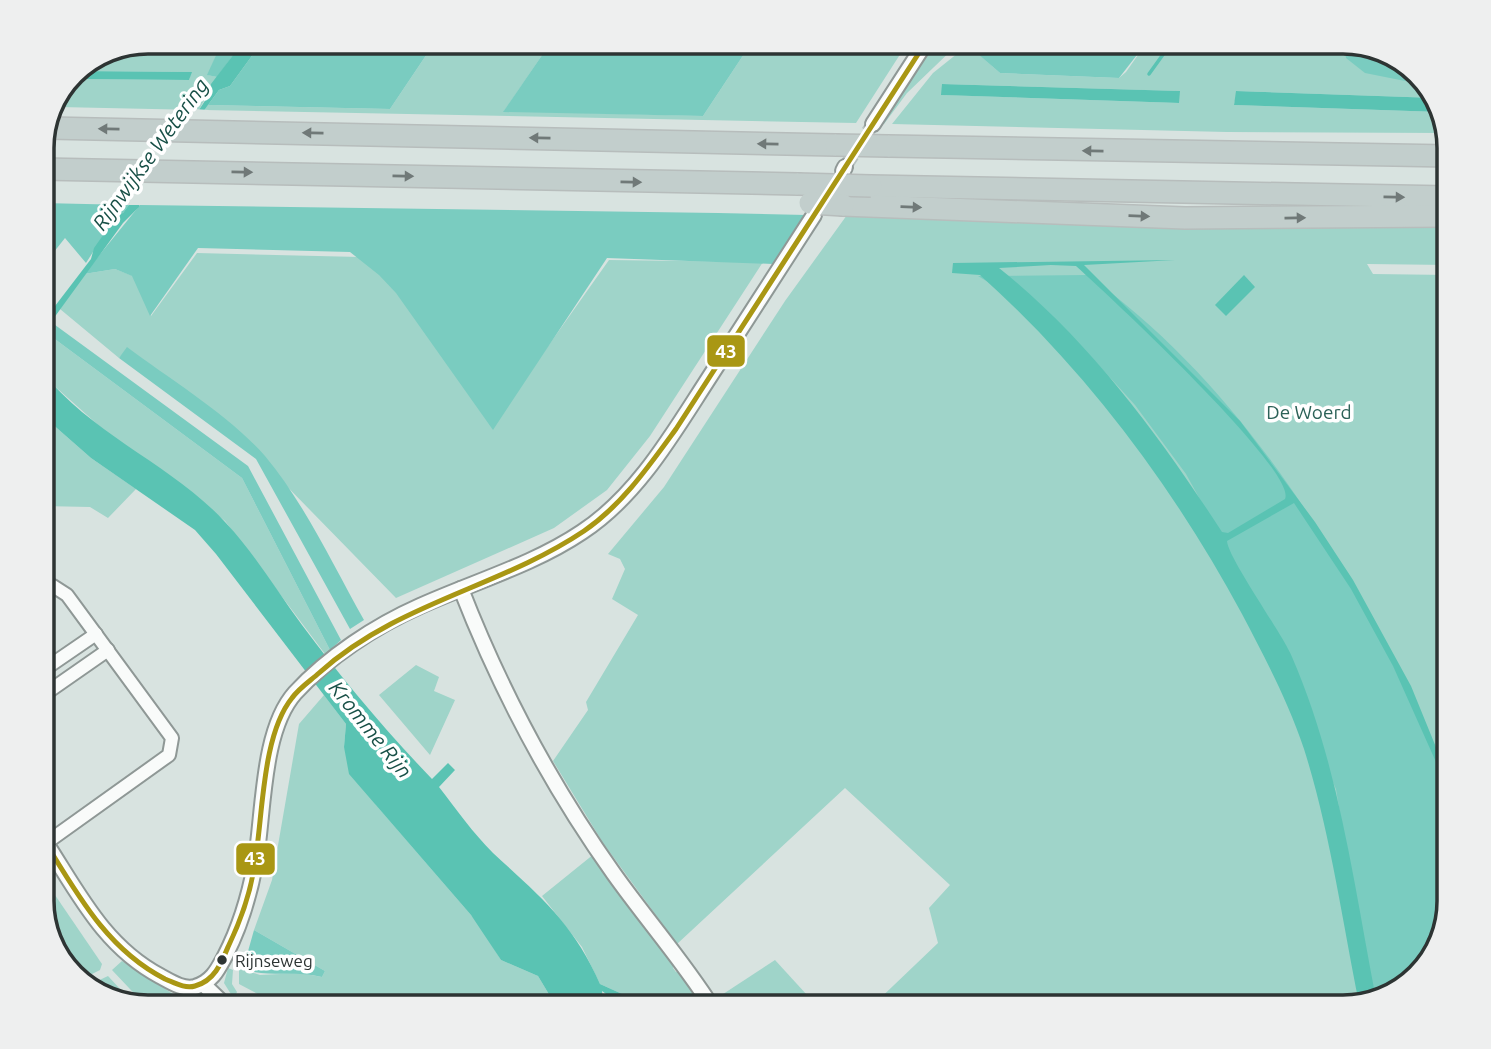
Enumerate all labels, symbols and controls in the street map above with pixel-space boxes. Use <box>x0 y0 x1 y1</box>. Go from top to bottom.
water label: Rijnwijkse Wetering <box>87 74 213 234</box>
one-way arrow <box>98 123 120 135</box>
one-way arrow <box>302 128 324 139</box>
one-way arrow <box>529 133 551 144</box>
one-way arrow <box>757 138 779 149</box>
one-way arrow <box>1082 146 1104 157</box>
one-way arrow <box>231 166 253 178</box>
one-way arrow <box>393 170 415 181</box>
one-way arrow <box>620 176 642 187</box>
one-way arrow <box>1383 191 1405 203</box>
one-way arrow <box>901 202 923 213</box>
one-way arrow <box>1128 210 1150 222</box>
one-way arrow <box>1284 212 1306 224</box>
line badge: 43 <box>706 334 746 368</box>
text: 43 <box>715 340 737 362</box>
park label: De Woerd <box>1266 401 1352 423</box>
water label: Kromme Rijn <box>325 676 417 782</box>
line badge: 43 <box>235 842 276 876</box>
text: 43 <box>244 847 266 869</box>
place label: Rijnseweg <box>235 951 313 970</box>
marker: Rijnseweg <box>215 953 229 967</box>

